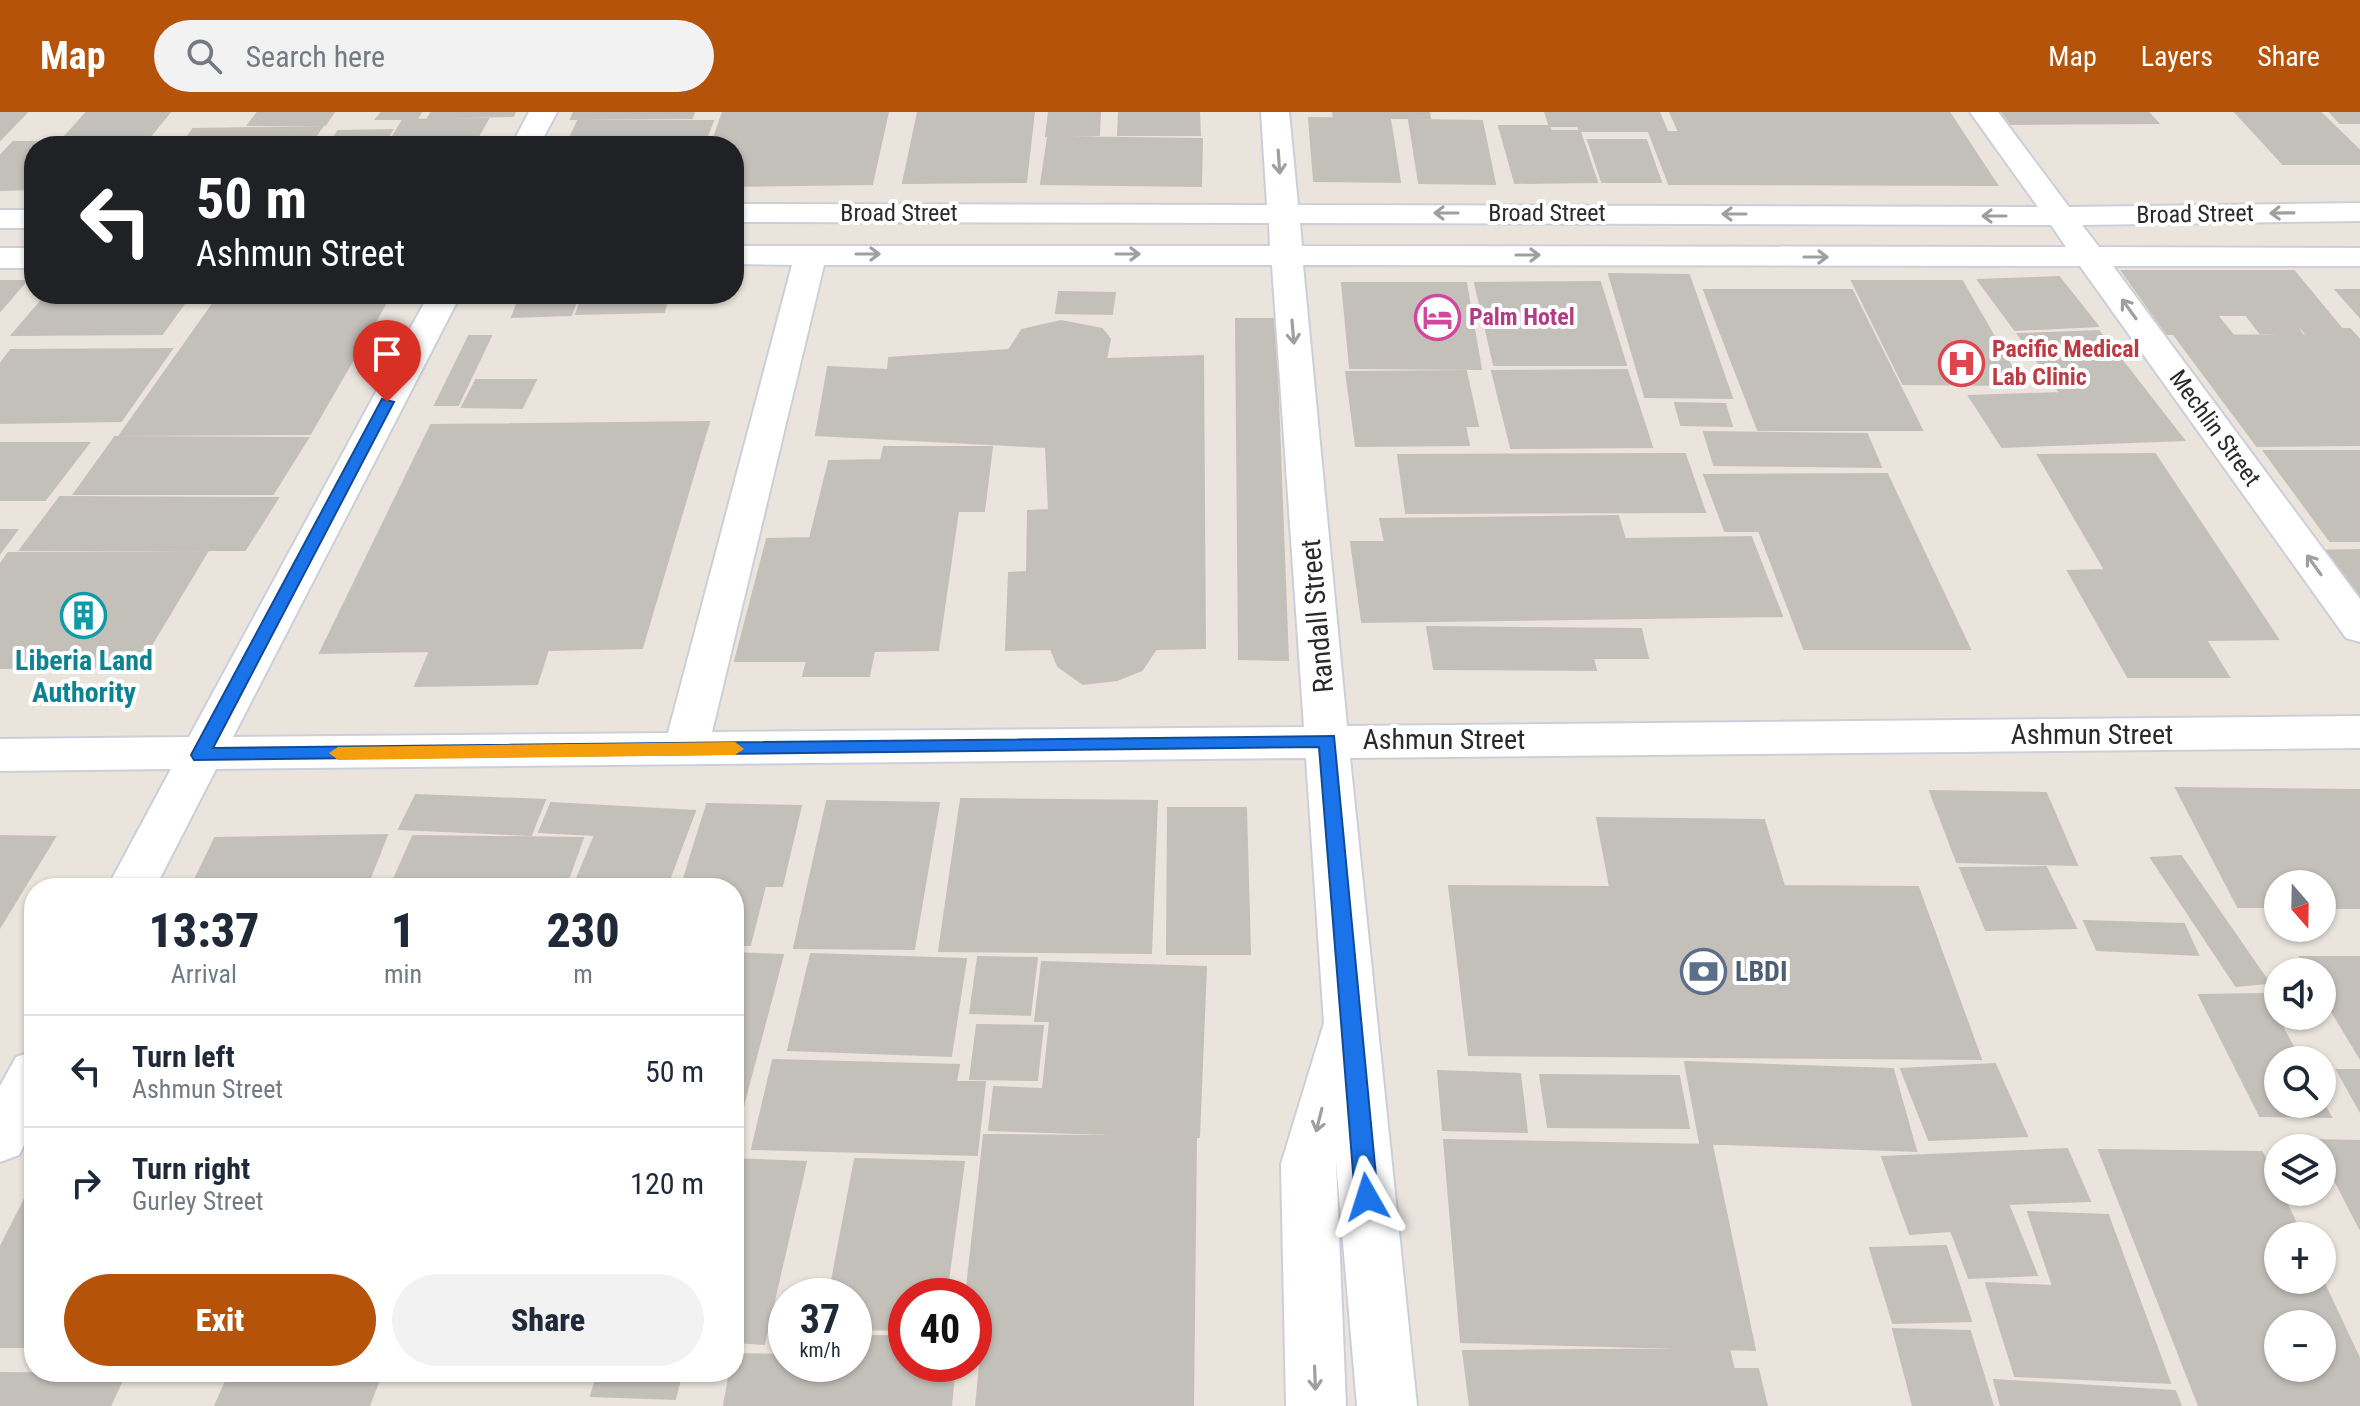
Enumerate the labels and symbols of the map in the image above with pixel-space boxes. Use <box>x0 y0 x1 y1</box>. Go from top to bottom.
one-way arrow <box>1272 148 1287 175</box>
street label: Broad Street <box>840 199 958 227</box>
street label: Broad Street <box>1488 199 1606 227</box>
street label: Broad Street <box>2136 199 2254 229</box>
one-way arrow <box>1433 205 1460 221</box>
one-way arrow <box>2269 205 2296 221</box>
one-way arrow <box>1721 206 1748 222</box>
one-way arrow <box>1981 208 2008 224</box>
one-way arrow <box>854 246 881 262</box>
one-way arrow <box>1114 246 1141 262</box>
one-way arrow <box>1514 248 1541 263</box>
one-way arrow <box>1802 249 1829 265</box>
hotel icon: Palm Hotel <box>1414 293 1462 341</box>
one-way arrow <box>2121 299 2137 321</box>
place label: Palm Hotel <box>1469 303 1575 331</box>
one-way arrow <box>1286 318 1301 345</box>
pin <box>353 320 421 402</box>
place label: Pacific Medical Lab Clinic <box>1992 335 2140 391</box>
hospital icon: Pacific Medical Lab Clinic <box>1937 339 1985 387</box>
street label: Mechlin Street <box>2164 365 2266 491</box>
street label: Randall Street <box>1294 538 1340 694</box>
one-way arrow <box>2306 555 2322 577</box>
building icon: Liberia Land Authority <box>60 592 108 640</box>
place label: Liberia Land Authority <box>15 644 153 709</box>
street label: Ashmun Street <box>2011 718 2173 751</box>
street label: Ashmun Street <box>1363 723 1525 756</box>
north arrow <box>2264 870 2336 942</box>
bank icon: LBDI <box>1680 947 1728 995</box>
place label: LBDI <box>1735 955 1788 988</box>
one-way arrow <box>1310 1106 1325 1132</box>
position arrow <box>1325 1155 1409 1239</box>
speed limit sign: 40 <box>888 1278 992 1382</box>
one-way arrow <box>1308 1364 1323 1391</box>

